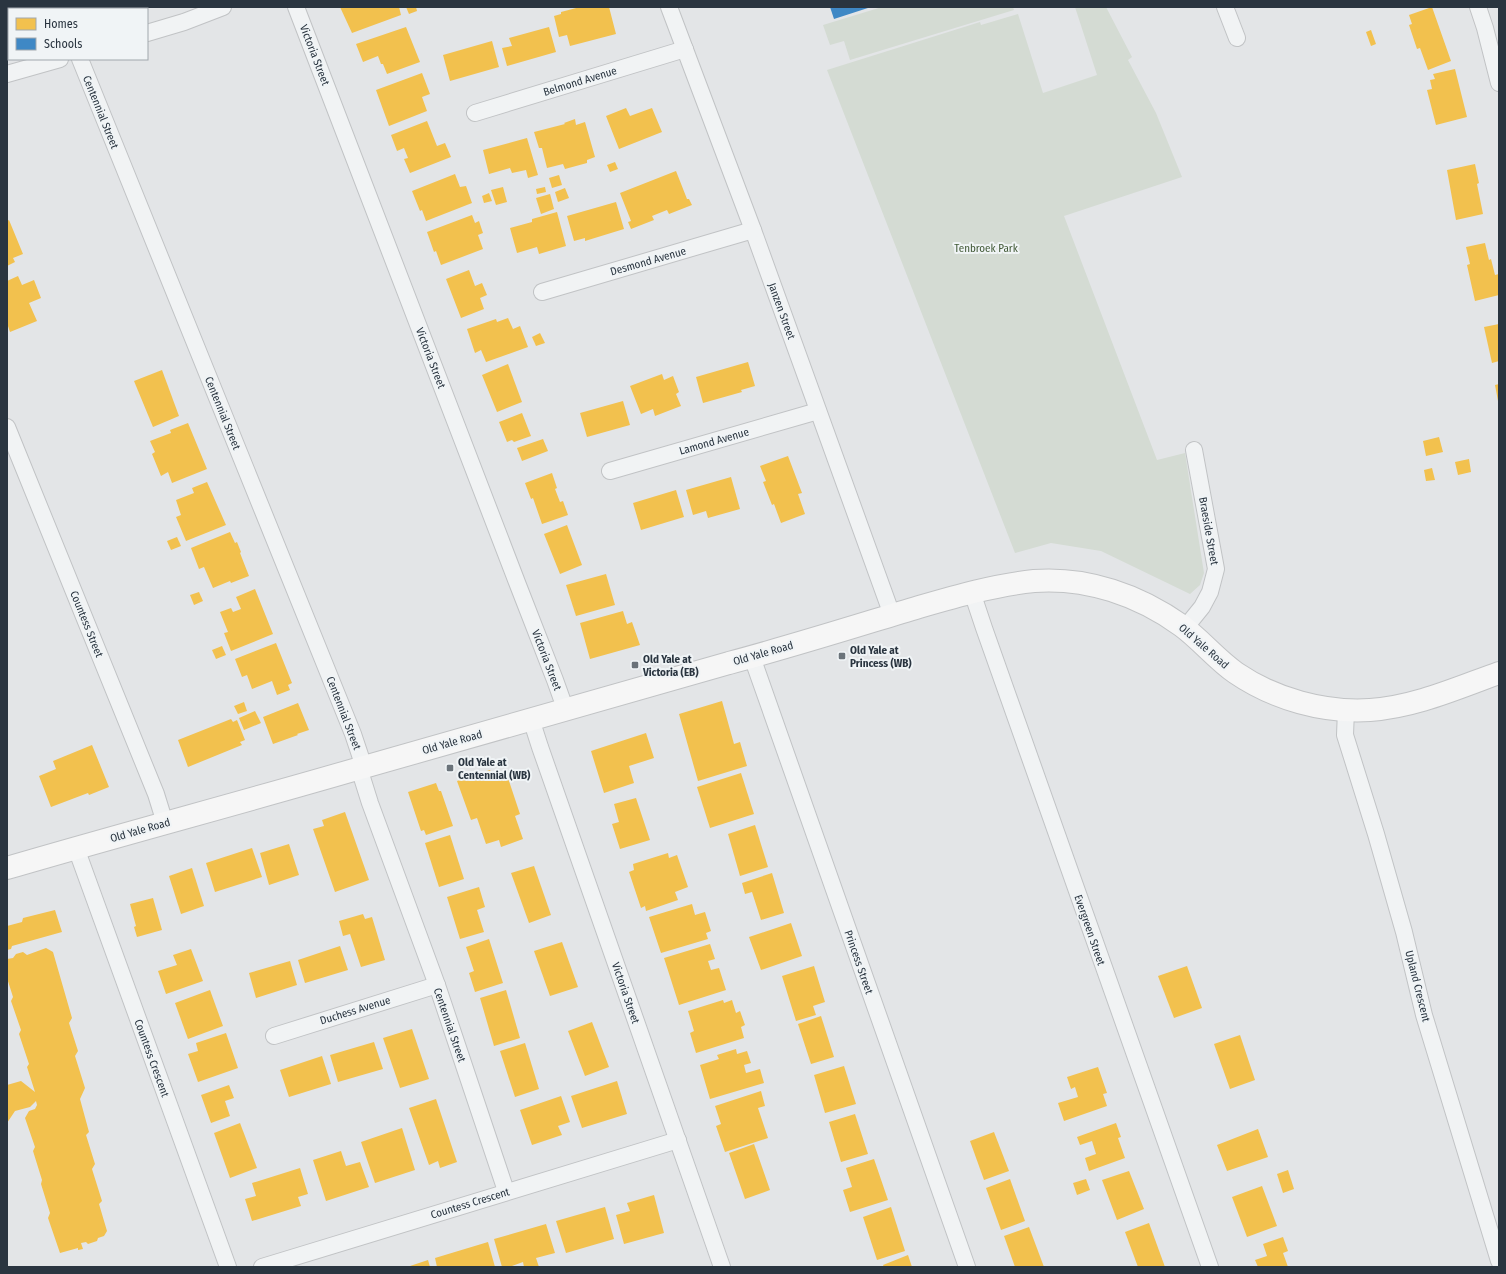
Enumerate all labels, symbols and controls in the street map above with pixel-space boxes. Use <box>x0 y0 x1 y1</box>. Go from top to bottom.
legend <box>8 8 148 60</box>
text: Homes <box>44 17 78 31</box>
street label: Victoria Street <box>297 23 332 88</box>
text: Schools <box>44 37 82 51</box>
street label: Belmond Avenue <box>542 64 618 99</box>
street label: Centennial Street <box>80 74 121 151</box>
park label: Tenbroek Park <box>954 242 1019 255</box>
street label: Desmond Avenue <box>609 244 687 278</box>
street label: Janzen Street <box>765 281 798 342</box>
street label: Victoria Street <box>413 326 448 391</box>
street label: Centennial Street <box>202 375 243 452</box>
street label: Lamond Avenue <box>678 425 750 458</box>
street label: Braeside Street <box>1196 496 1221 566</box>
street label: Countess Street <box>67 589 106 660</box>
street label: Old Yale Road <box>1176 621 1231 672</box>
street label: Victoria Street <box>529 628 564 693</box>
street label: Old Yale Road <box>732 639 795 668</box>
place label: Old Yale at Princess (WB) <box>850 644 912 670</box>
marker: Old Yale at Princess (WB) <box>837 651 847 661</box>
place label: Old Yale at Victoria (EB) <box>642 653 699 679</box>
marker: Old Yale at Victoria (EB) <box>630 660 640 670</box>
street label: Centennial Street <box>324 675 364 752</box>
street label: Old Yale Road <box>421 728 484 757</box>
place label: Old Yale at Centennial (WB) <box>458 756 531 782</box>
marker: Old Yale at Centennial (WB) <box>445 763 455 773</box>
street label: Old Yale Road <box>109 816 172 845</box>
street label: Evergreen Street <box>1071 893 1108 968</box>
street label: Princess Street <box>842 928 876 996</box>
street label: Upland Crescent <box>1402 949 1433 1024</box>
street label: Victoria Street <box>609 961 642 1026</box>
street label: Centennial Street <box>431 986 468 1064</box>
street label: Duchess Avenue <box>318 994 392 1027</box>
street label: Countess Crescent <box>131 1017 172 1099</box>
street label: Countess Crescent <box>429 1185 512 1222</box>

